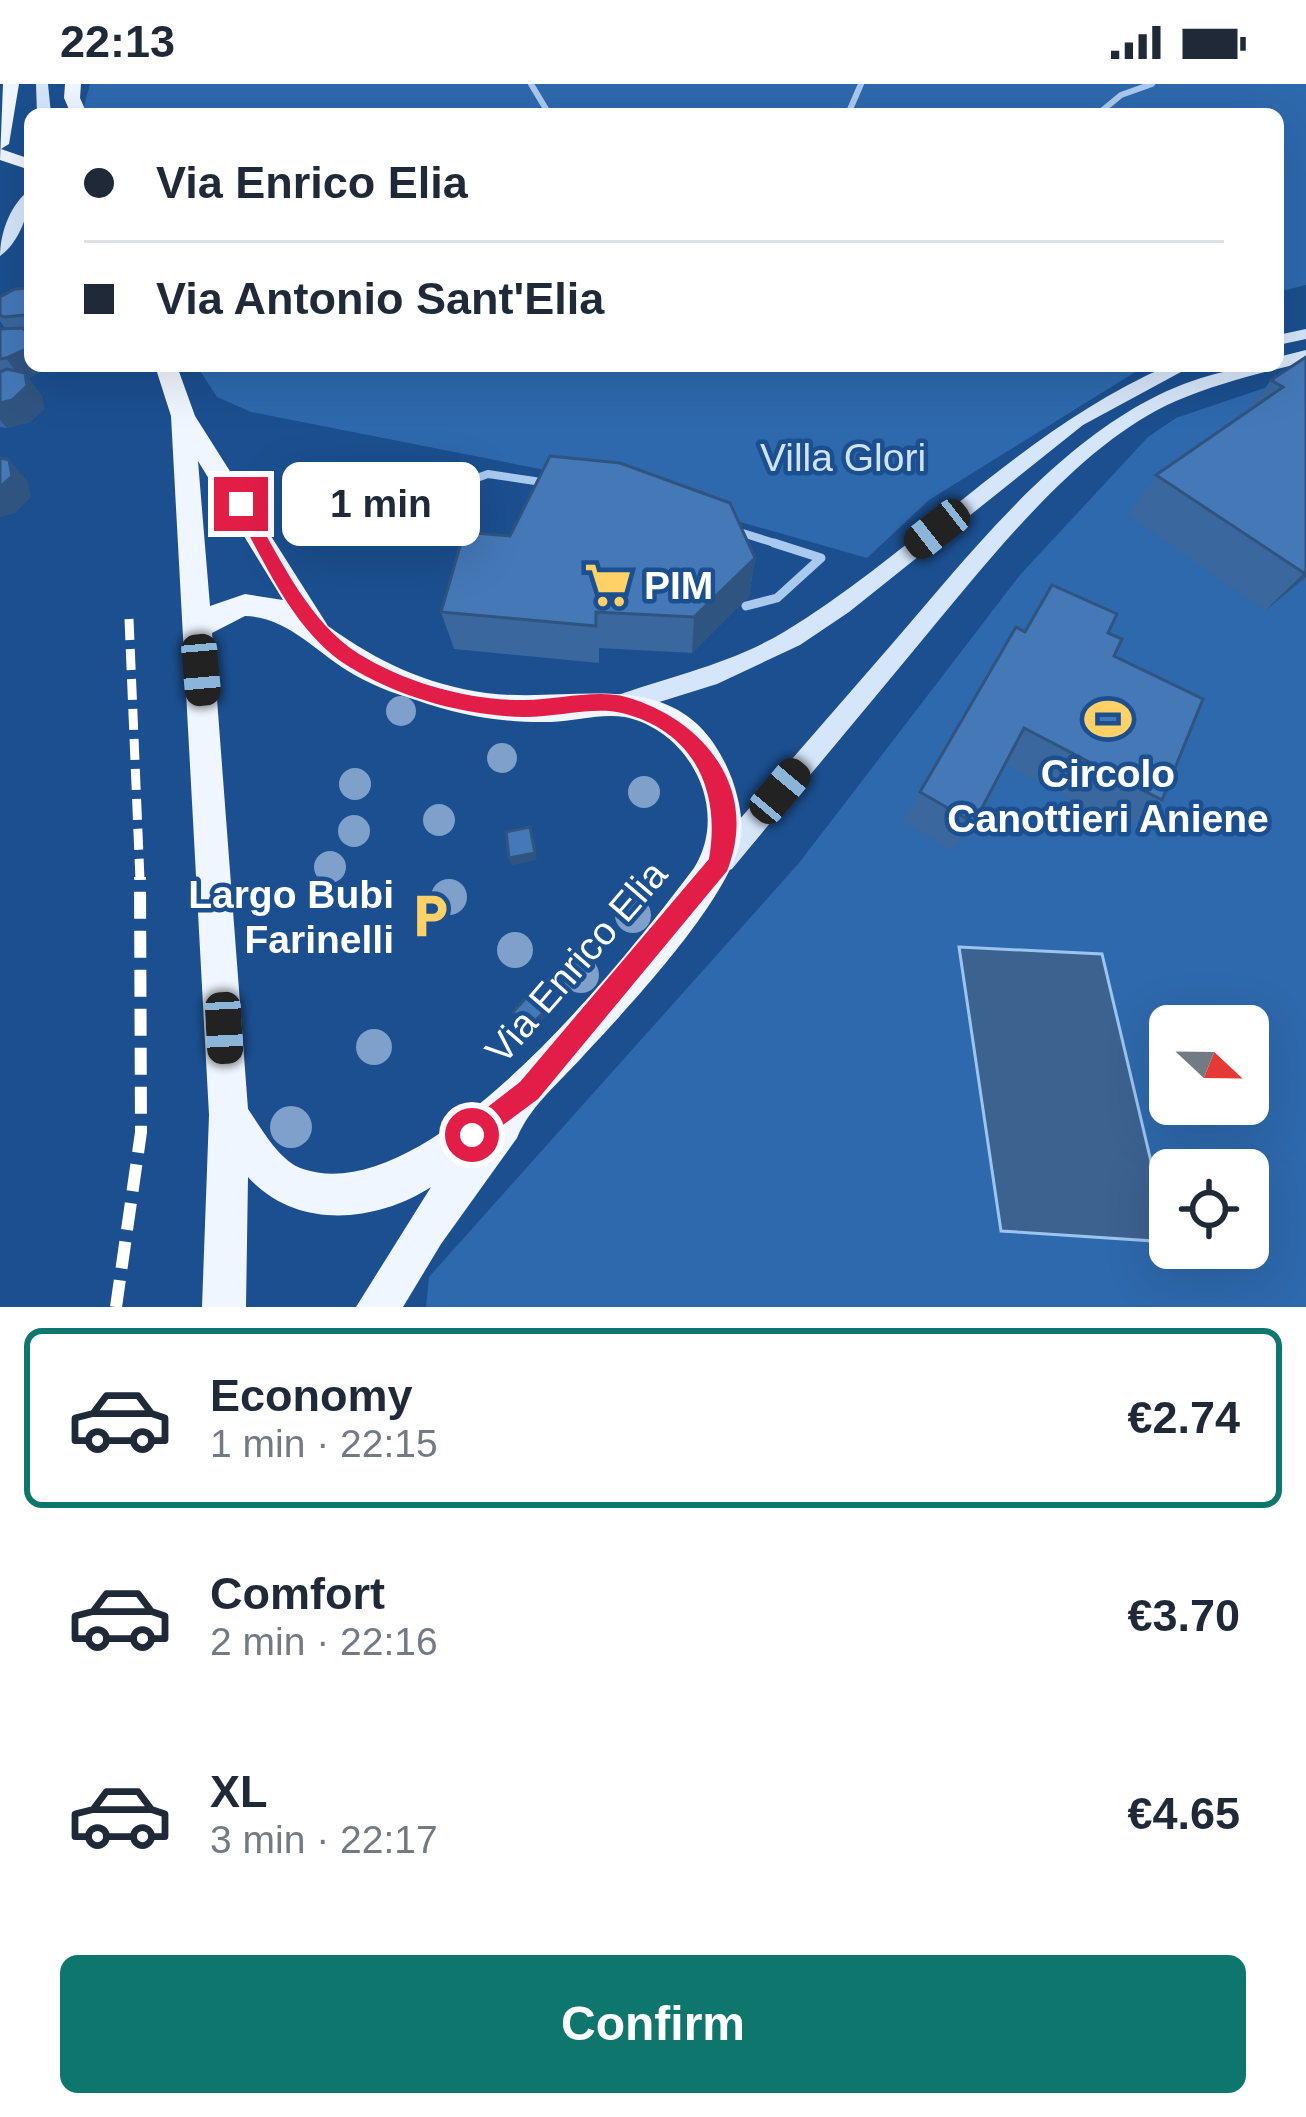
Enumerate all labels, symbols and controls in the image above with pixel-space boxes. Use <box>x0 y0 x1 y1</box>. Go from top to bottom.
text: 22:13 <box>60 16 175 67</box>
text: Via Enrico Elia <box>156 157 468 208</box>
text: Via Antonio Sant'Elia <box>156 273 604 324</box>
park label: Villa Glori <box>760 436 926 479</box>
callout: 1 min <box>283 462 481 546</box>
route end <box>214 477 268 531</box>
text: 1 min <box>330 482 432 525</box>
car <box>898 493 976 565</box>
supermarket icon: PIM <box>583 560 633 610</box>
place label: PIM <box>644 564 713 607</box>
car <box>180 633 222 707</box>
sports icon: Circolo Canottieri Aniene <box>1083 694 1133 744</box>
car <box>743 752 817 830</box>
place label: Circolo Canottieri Aniene <box>947 752 1269 840</box>
street label: Via Enrico Elia <box>477 852 675 1072</box>
place label: Largo Bubi Farinelli <box>188 873 394 961</box>
parking icon: Largo Bubi Farinelli <box>405 891 455 941</box>
car <box>204 991 244 1065</box>
north arrow <box>1149 1005 1269 1125</box>
map controls <box>1149 1005 1269 1269</box>
route start <box>445 1108 499 1162</box>
button: locate <box>1149 1149 1269 1269</box>
icon: car <box>66 1364 174 1472</box>
text: Economy <box>210 1370 413 1421</box>
text: €2.74 <box>1127 1392 1240 1443</box>
text: 1 min · 22:15 <box>210 1422 438 1465</box>
icon: car <box>66 1562 174 1670</box>
text: Comfort <box>210 1568 385 1619</box>
text: €3.70 <box>1127 1590 1240 1641</box>
text: 2 min · 22:16 <box>210 1620 438 1663</box>
icon: car <box>66 1760 174 1868</box>
text: XL <box>210 1766 268 1817</box>
text: €4.65 <box>1127 1788 1240 1839</box>
text: 3 min · 22:17 <box>210 1818 438 1861</box>
button: Confirm <box>60 1955 1246 2093</box>

